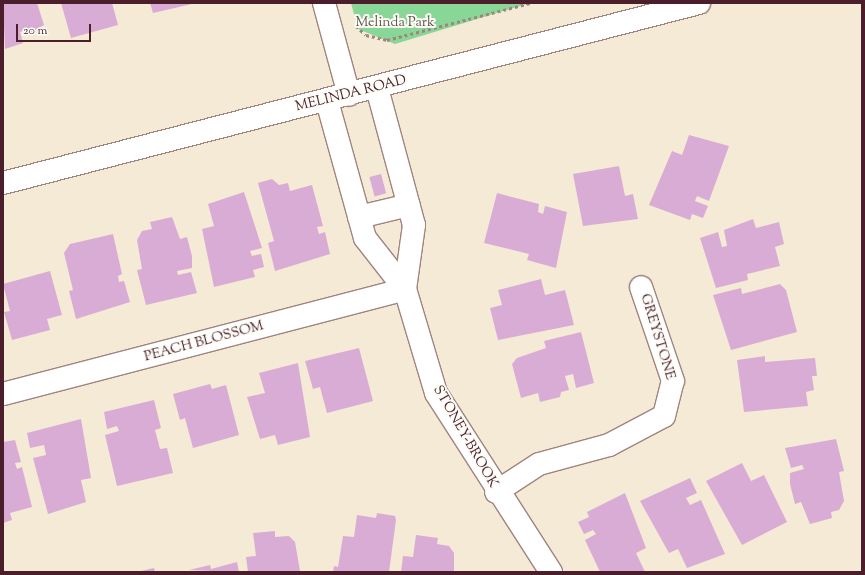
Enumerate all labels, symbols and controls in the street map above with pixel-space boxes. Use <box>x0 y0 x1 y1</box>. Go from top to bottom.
park label: Melinda Park <box>355 15 435 31</box>
scale bar <box>18 16 93 42</box>
text: 20 m <box>23 22 47 40</box>
street label: MELINDA ROAD <box>294 72 408 116</box>
street label: GREYSTONE <box>636 292 678 382</box>
street label: PEACH BLOSSOM <box>142 318 266 366</box>
street label: STONEY-BROOK <box>429 383 501 491</box>

